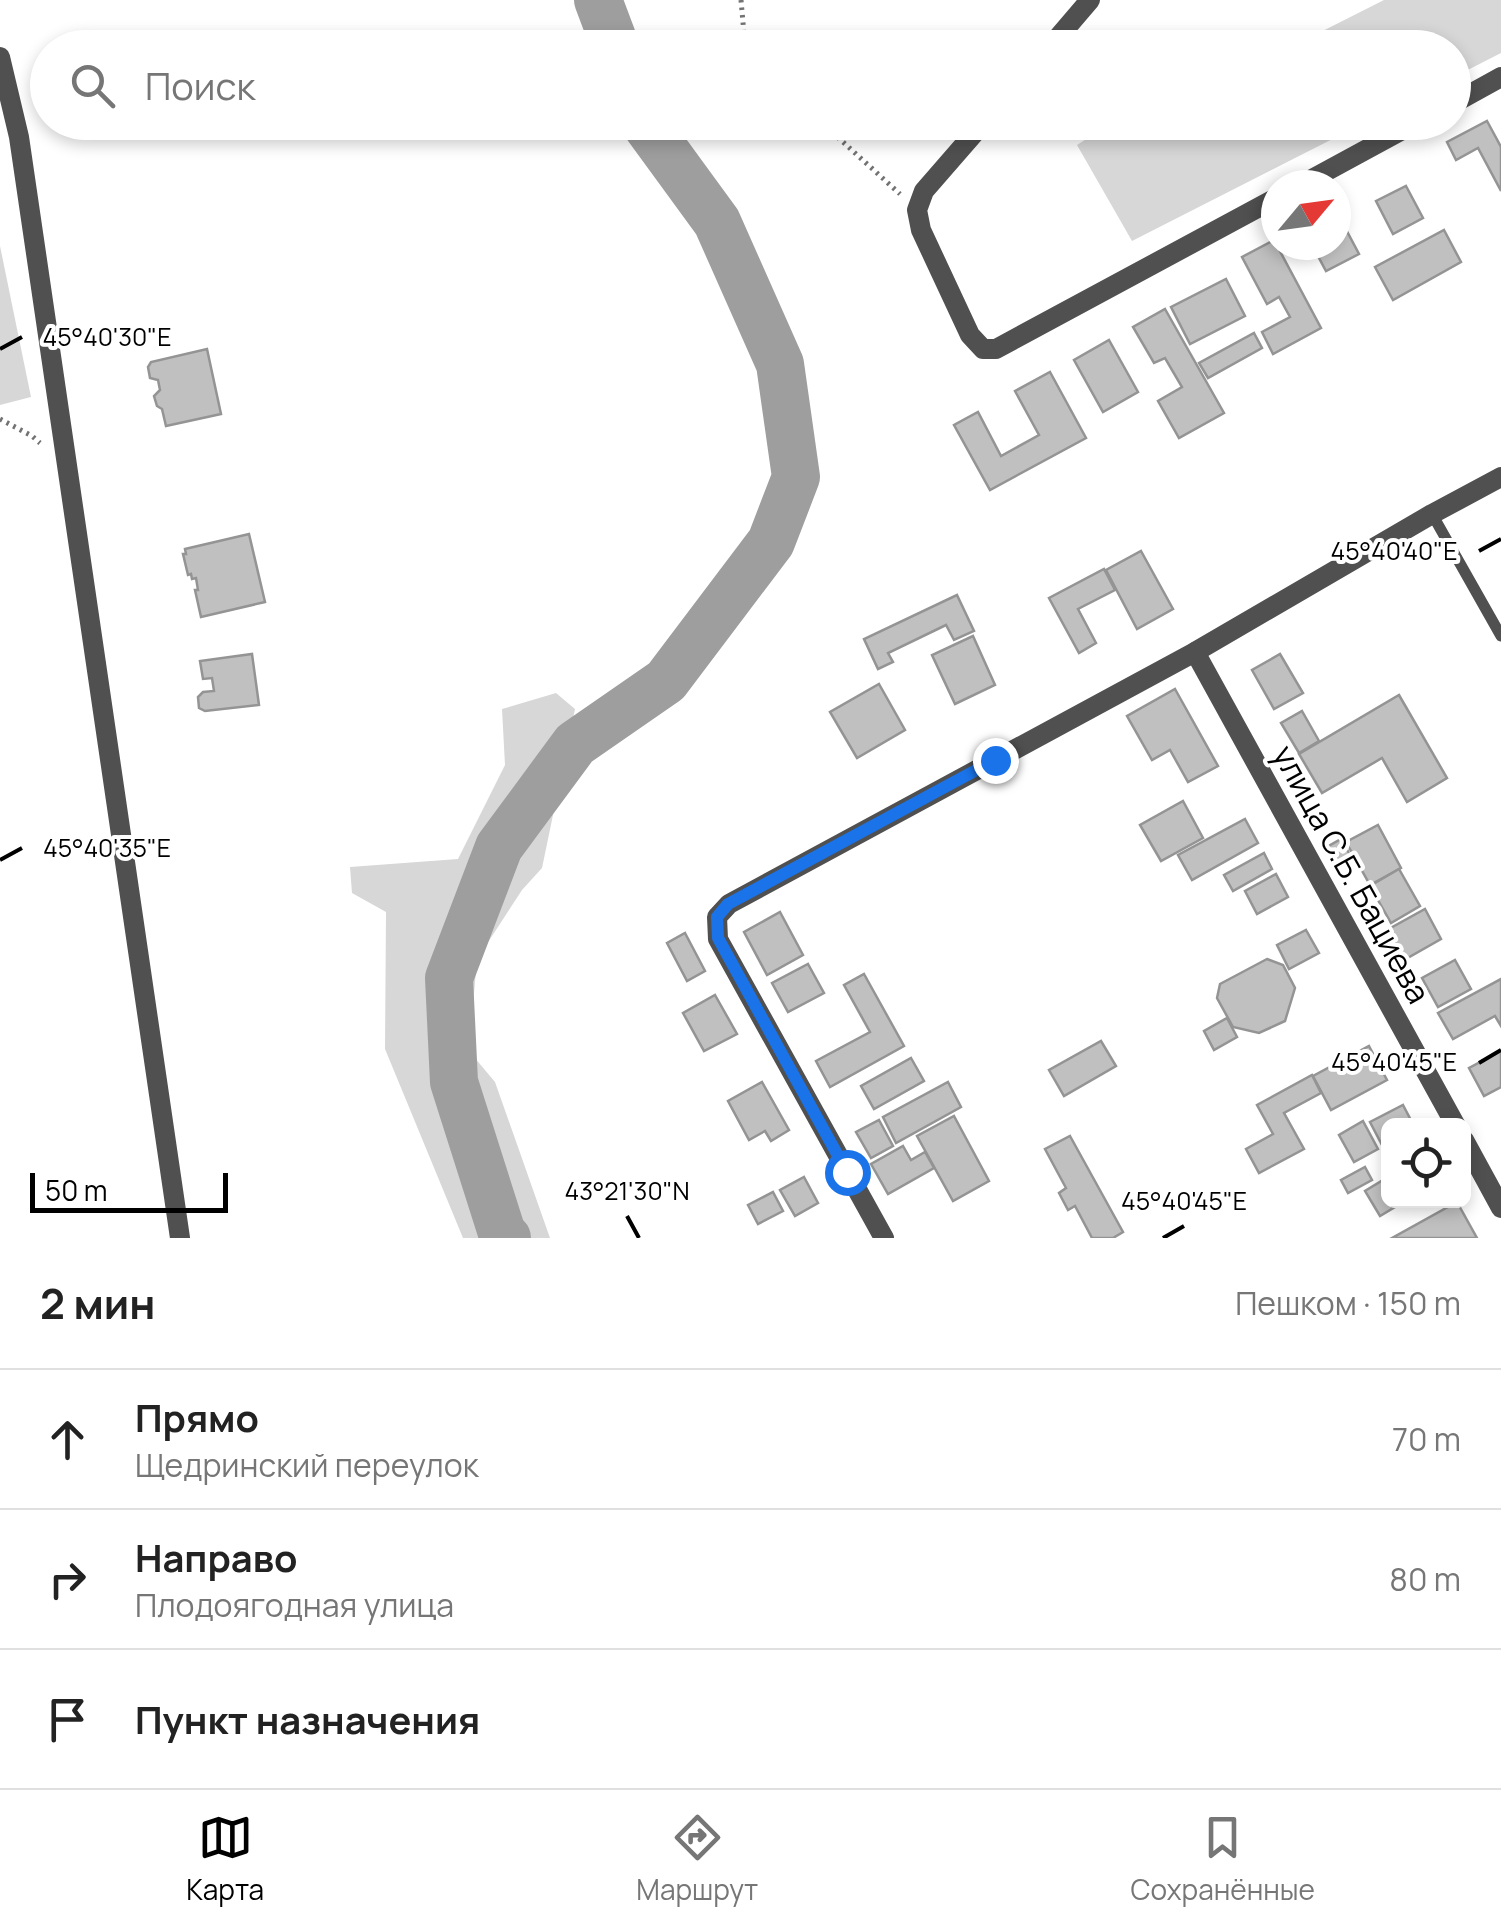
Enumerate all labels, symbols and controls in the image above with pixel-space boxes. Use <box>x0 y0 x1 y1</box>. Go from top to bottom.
search box <box>30 30 1471 140</box>
icon: search <box>65 58 120 113</box>
text: Поиск <box>145 59 255 111</box>
north arrow <box>1261 170 1351 260</box>
text: 45°40'30"E <box>43 319 171 354</box>
text: 45°40'40"E <box>1331 533 1457 568</box>
street label: улица С.Б. Бациева <box>1263 737 1441 1011</box>
route end <box>973 738 1019 784</box>
text: 45°40'35"E <box>43 830 171 865</box>
text: 45°40'45"E <box>1331 1044 1457 1079</box>
map controls <box>1381 1118 1471 1208</box>
button: locate <box>1381 1118 1471 1208</box>
route start <box>825 1150 871 1196</box>
scale bar <box>30 1168 228 1212</box>
text: 50 m <box>45 1171 108 1209</box>
text: 43°21'30"N <box>564 1173 690 1208</box>
text: 45°40'45"E <box>1121 1183 1247 1218</box>
text: 2 мин <box>40 1274 156 1332</box>
text: Пешком · 150 m <box>1235 1281 1461 1325</box>
text: Прямо <box>135 1391 259 1443</box>
icon: ahead <box>40 1412 95 1467</box>
text: 70 m <box>1392 1417 1461 1461</box>
text: Щедринский переулок <box>135 1443 479 1487</box>
text: Направо <box>135 1531 297 1583</box>
icon: right <box>40 1552 95 1607</box>
text: 80 m <box>1389 1557 1461 1601</box>
text: Плодоягодная улица <box>135 1583 454 1627</box>
icon: arrive <box>40 1692 95 1747</box>
text: Пункт назначения <box>135 1693 480 1745</box>
tab: Карта <box>186 1810 264 1908</box>
tab: Маршрут <box>636 1810 758 1908</box>
tab: Сохранённые <box>1131 1810 1315 1908</box>

